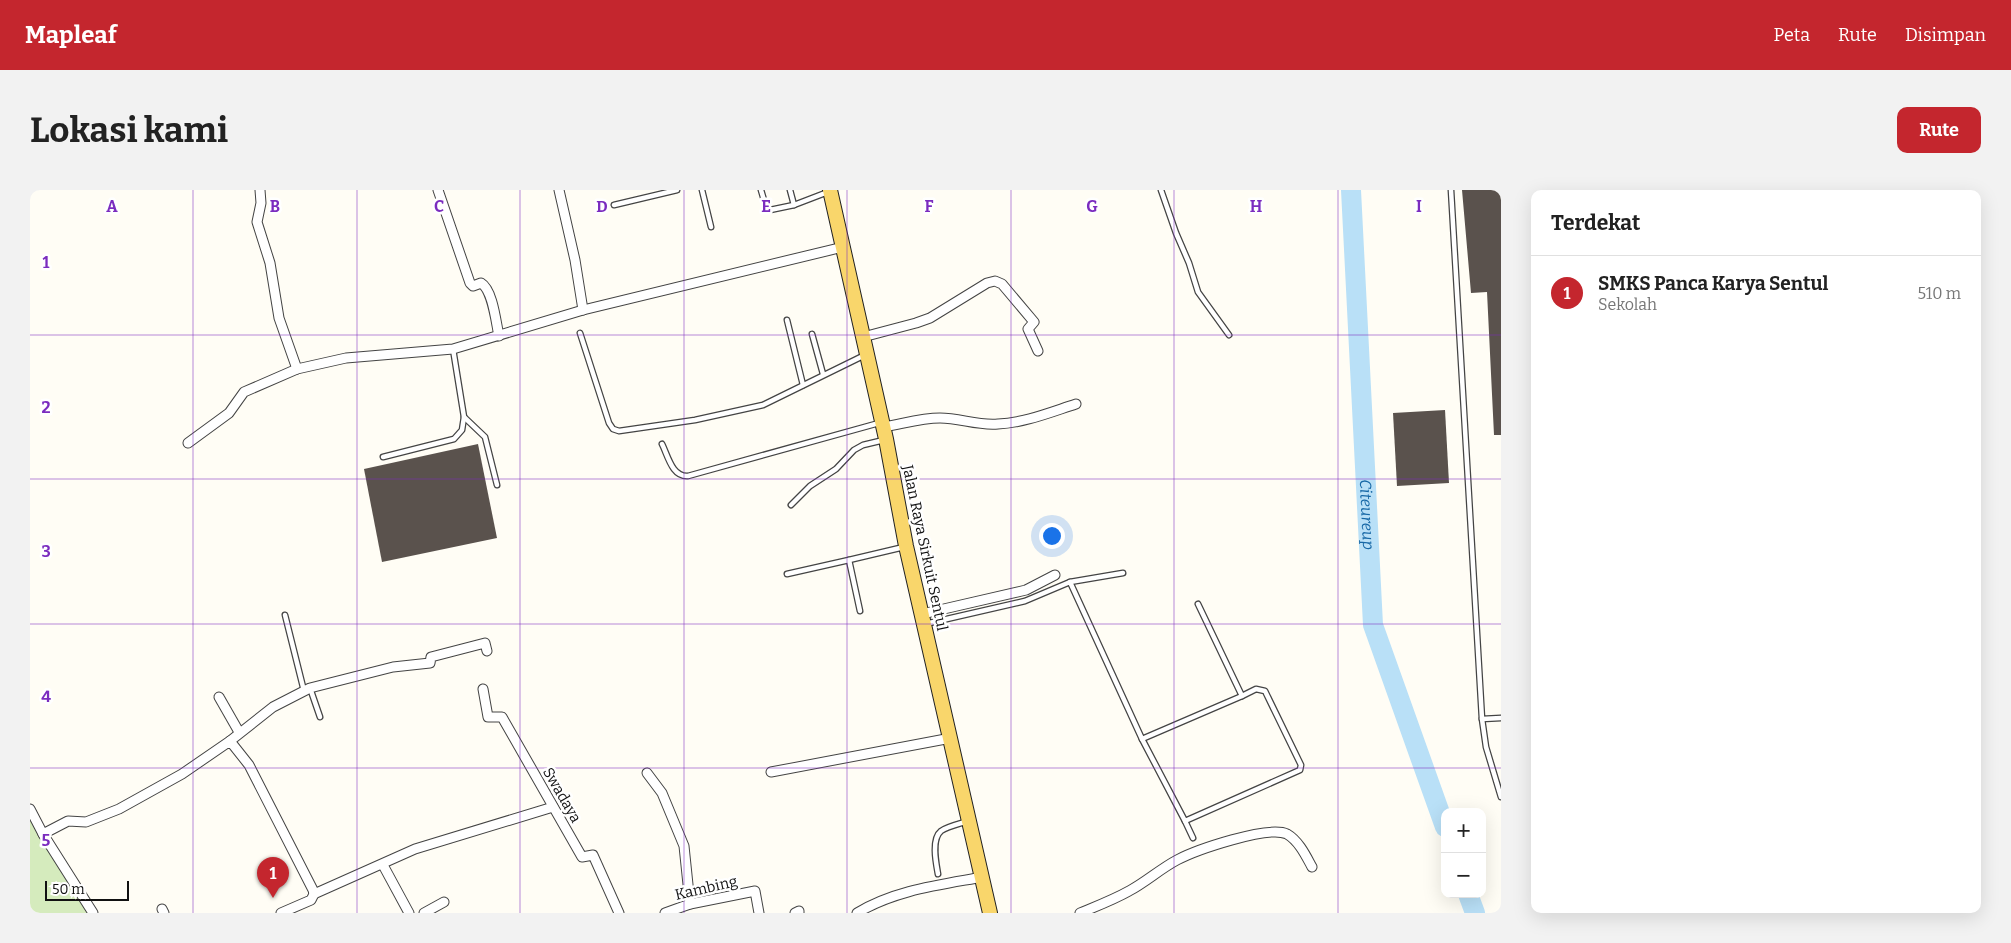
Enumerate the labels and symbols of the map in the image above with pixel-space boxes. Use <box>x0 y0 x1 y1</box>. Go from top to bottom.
text: A <box>106 197 118 216</box>
text: B <box>270 197 280 216</box>
text: C <box>434 197 444 216</box>
text: D <box>596 197 608 216</box>
text: E <box>761 197 771 216</box>
text: F <box>925 197 934 216</box>
text: G <box>1086 197 1098 216</box>
text: H <box>1250 197 1263 216</box>
text: I <box>1416 197 1422 216</box>
text: 1 <box>43 253 50 272</box>
text: 2 <box>41 398 51 417</box>
street label: Jalan Raya Sirkuit Sentul <box>898 462 951 633</box>
water label: Citeureup <box>1356 479 1378 550</box>
your location <box>1039 523 1065 549</box>
text: 3 <box>41 542 51 561</box>
text: 4 <box>41 687 51 706</box>
street label: Swadaya <box>539 764 585 826</box>
text: 5 <box>42 831 51 850</box>
pin: 1 <box>257 857 289 898</box>
street label: Kambing <box>673 872 739 904</box>
scale bar <box>45 878 129 901</box>

